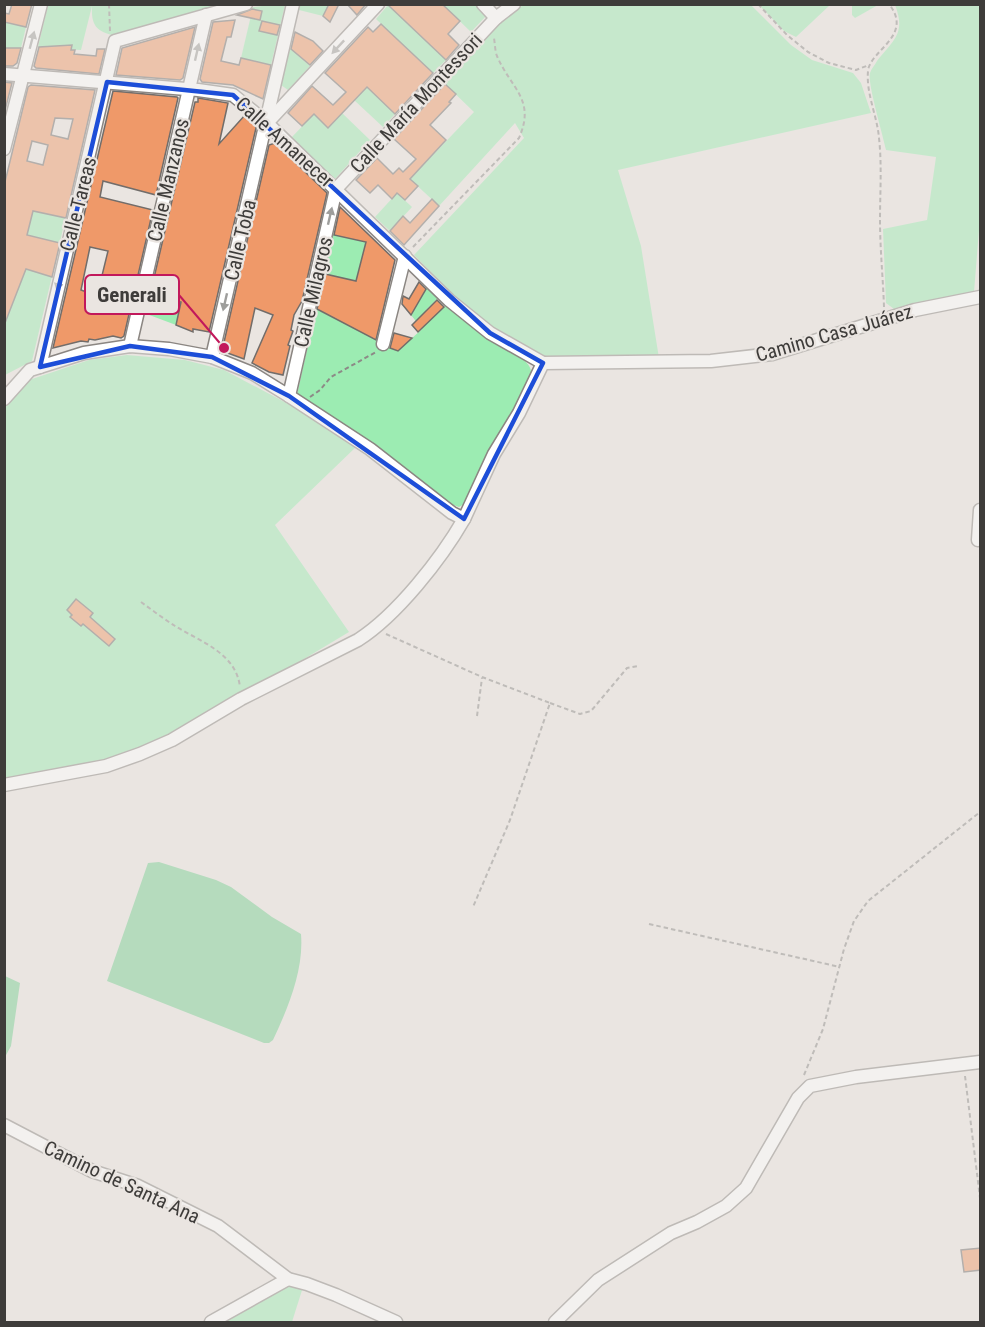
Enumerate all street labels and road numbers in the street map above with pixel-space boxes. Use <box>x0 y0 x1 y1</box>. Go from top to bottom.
street label: Calle María Montessori <box>345 28 487 178</box>
street label: Calle Amanecer <box>231 92 339 192</box>
street label: Calle Manzanos <box>142 116 194 244</box>
street label: Calle Tareas <box>55 154 101 254</box>
street label: Calle Toba <box>219 197 261 283</box>
street label: Calle Milagros <box>289 234 337 350</box>
street label: Camino Casa Juárez <box>753 299 915 367</box>
street label: Camino de Santa Ana <box>40 1135 204 1229</box>

